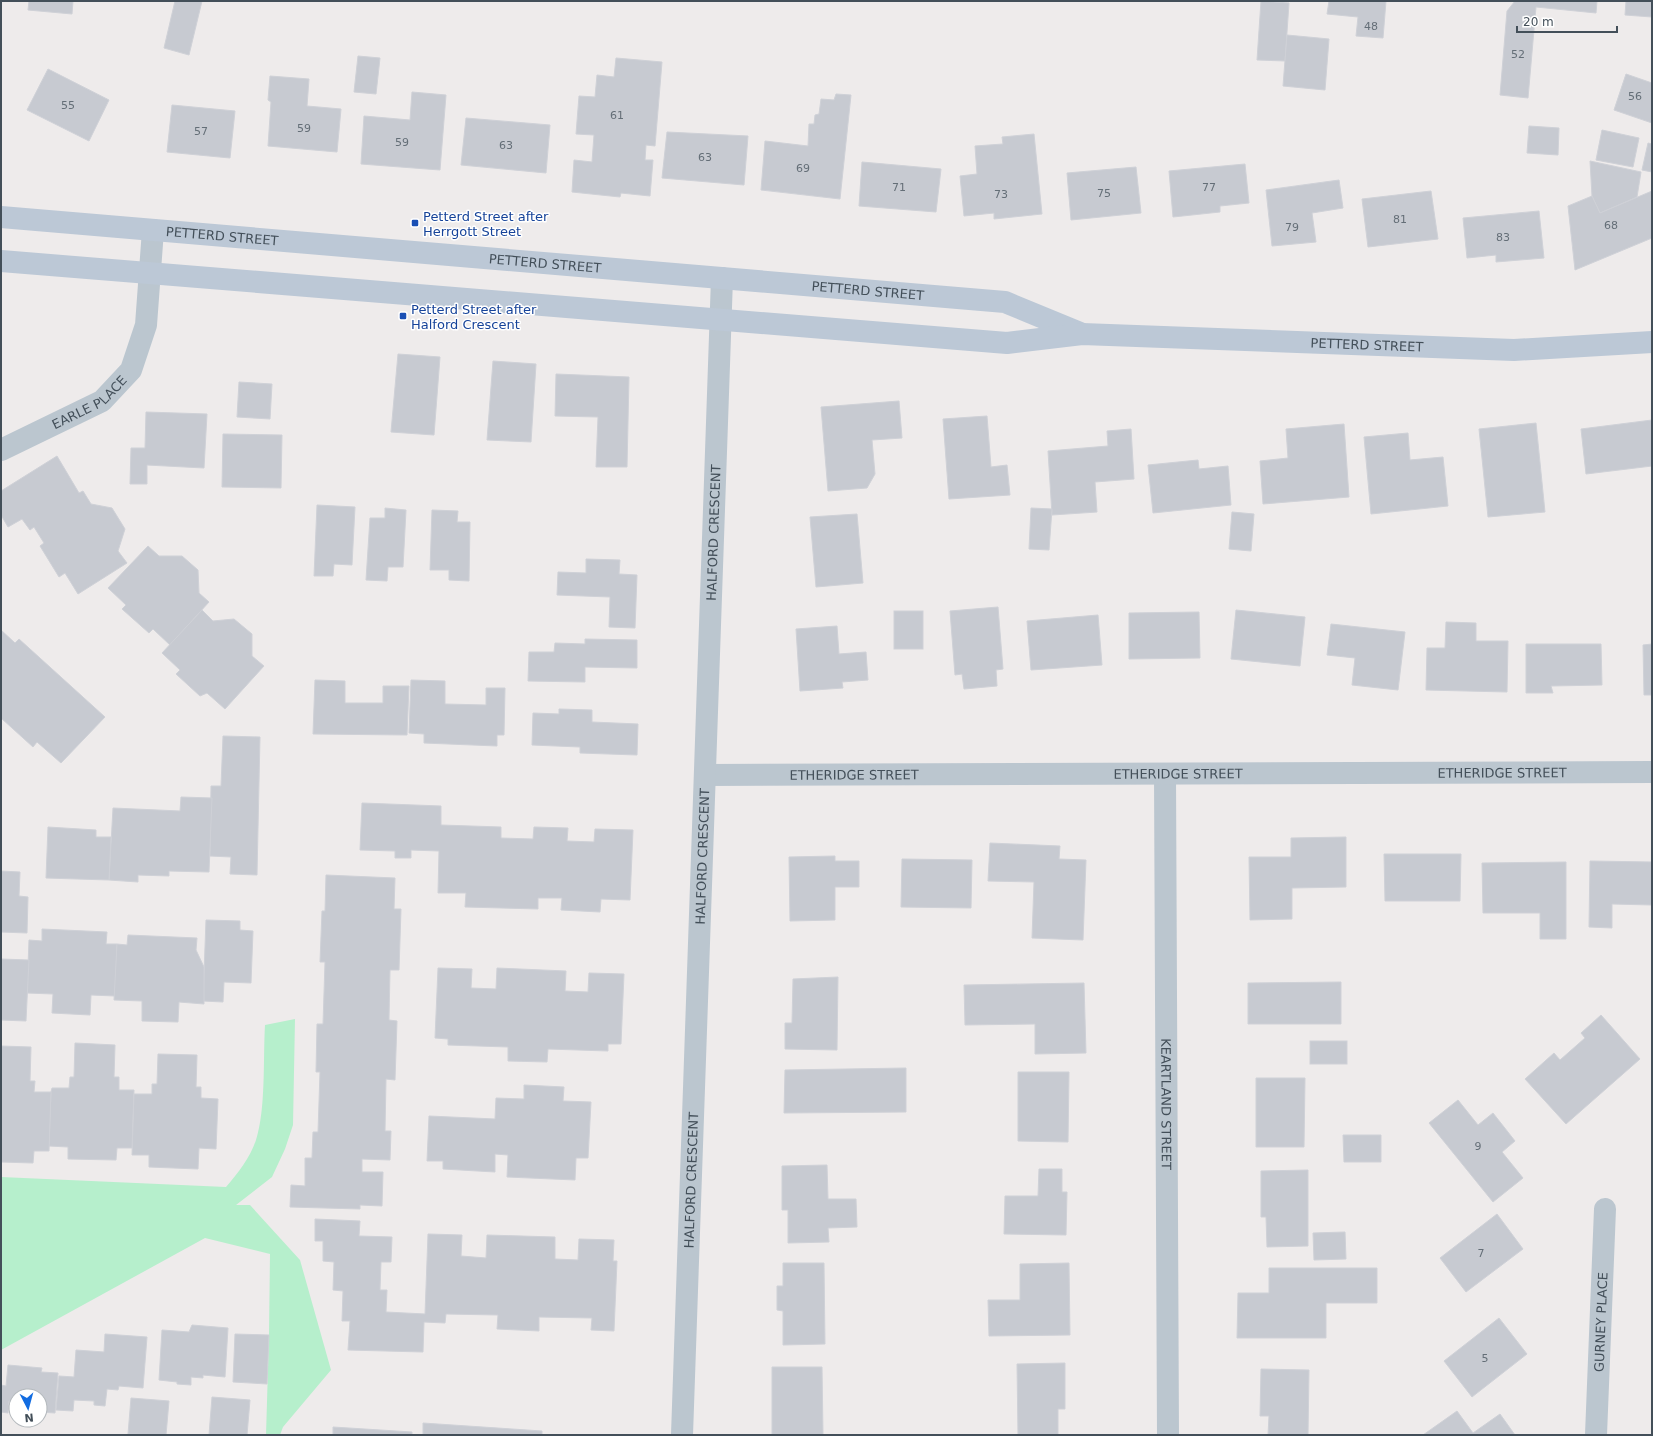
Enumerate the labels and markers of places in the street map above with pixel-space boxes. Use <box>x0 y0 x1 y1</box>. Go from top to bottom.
place label: Petterd Street after Herrgott Street <box>423 209 549 239</box>
marker: Petterd Street after Herrgott Street <box>410 218 420 228</box>
place label: Petterd Street after Halford Crescent <box>411 302 537 332</box>
marker: Petterd Street after Halford Crescent <box>398 311 408 321</box>

